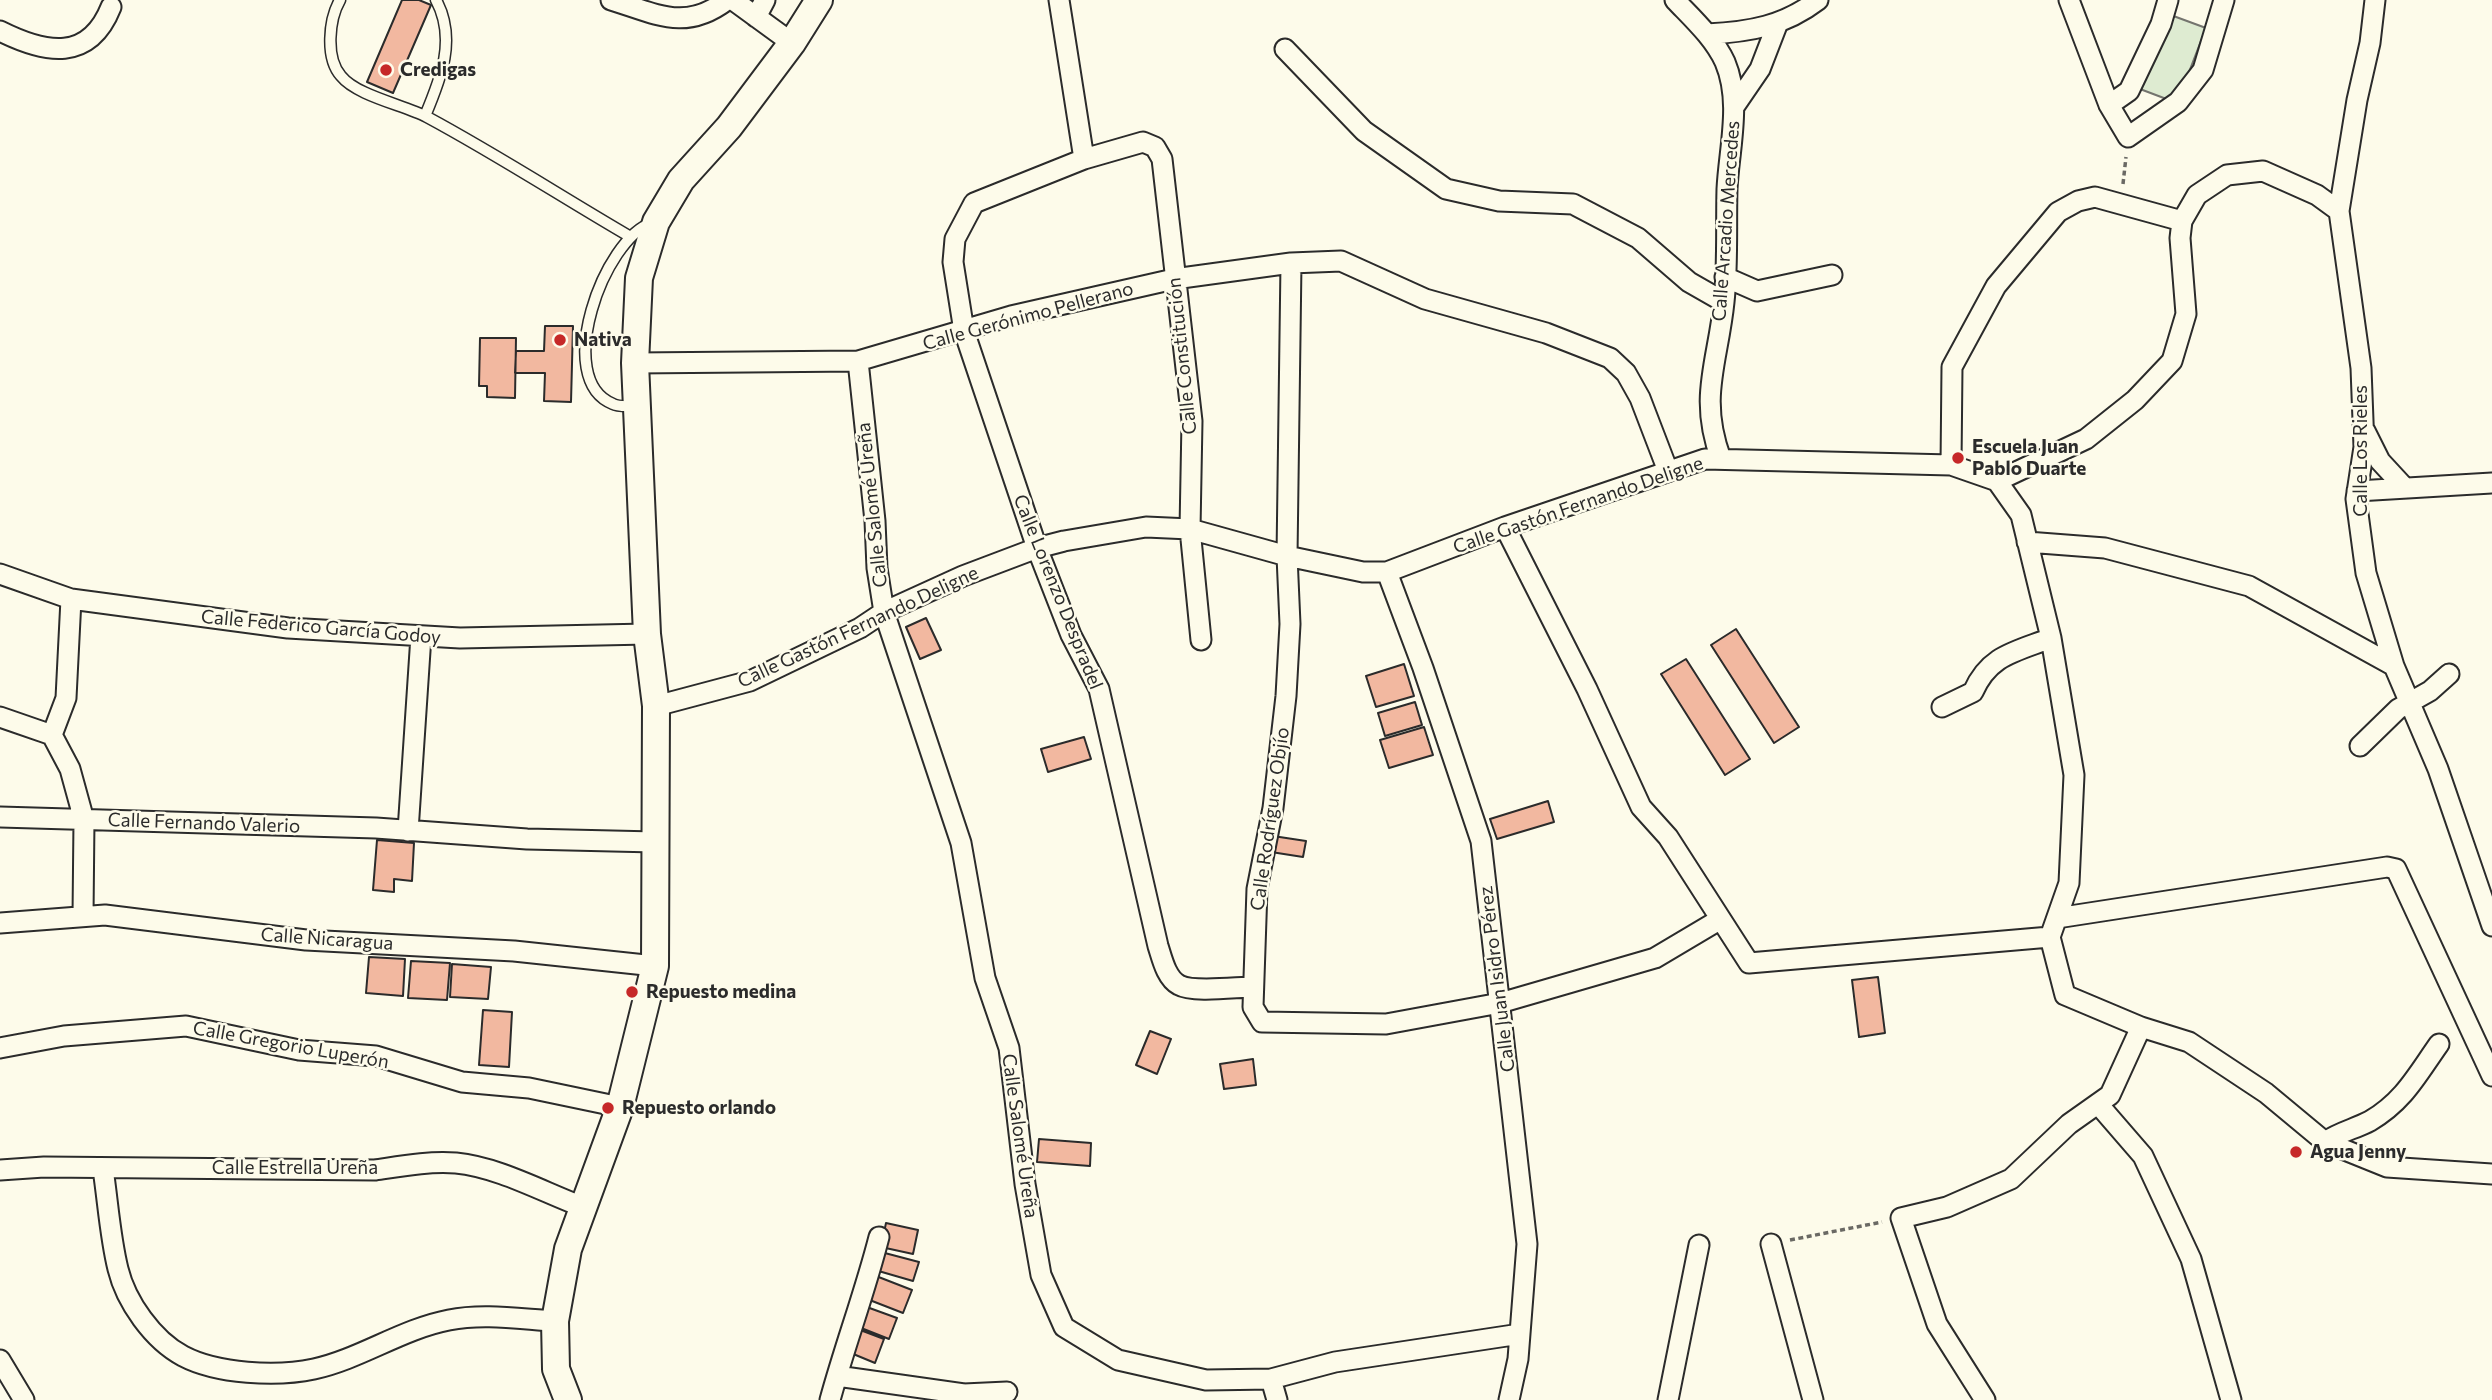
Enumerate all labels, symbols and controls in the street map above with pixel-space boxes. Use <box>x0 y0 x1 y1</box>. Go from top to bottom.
place label: Credigas <box>400 59 476 81</box>
marker: Credigas <box>378 62 394 78</box>
street label: Calle Arcadio Mercedes <box>1708 120 1744 322</box>
street label: Calle Constitución <box>1162 276 1202 436</box>
street label: Calle Gerónimo Pellerano <box>920 277 1136 355</box>
place label: Nativa <box>574 329 632 351</box>
marker: Nativa <box>552 332 568 348</box>
street label: Calle Los Rieles <box>2350 385 2372 517</box>
street label: Calle Salomé Ureña <box>852 421 892 589</box>
place label: Escuela Juan Pablo Duarte <box>1972 436 2086 480</box>
marker: Escuela Juan Pablo Duarte <box>1950 450 1966 466</box>
street label: Calle Gastón Fernando Deligne <box>1450 451 1706 559</box>
street label: Calle Lorenzo Despradel <box>1008 491 1108 693</box>
street label: Calle Gastón Fernando Deligne <box>734 561 982 693</box>
street label: Calle Federico García Godoy <box>200 605 442 649</box>
street label: Calle Rodríguez Objío <box>1246 726 1294 912</box>
street label: Calle Fernando Valerio <box>107 808 301 838</box>
street label: Calle Juan Isidro Pérez <box>1474 885 1520 1073</box>
street label: Calle Nicaragua <box>260 923 394 955</box>
place label: Repuesto medina <box>646 981 796 1003</box>
marker: Repuesto medina <box>624 984 640 1000</box>
street label: Calle Gregorio Luperón <box>191 1017 391 1073</box>
street label: Calle Salomé Ureña <box>997 1052 1043 1220</box>
place label: Repuesto orlando <box>622 1097 776 1119</box>
marker: Repuesto orlando <box>600 1100 616 1116</box>
place label: Agua Jenny <box>2310 1141 2406 1163</box>
marker: Agua Jenny <box>2288 1144 2304 1160</box>
street label: Calle Estrella Ureña <box>212 1157 378 1179</box>

